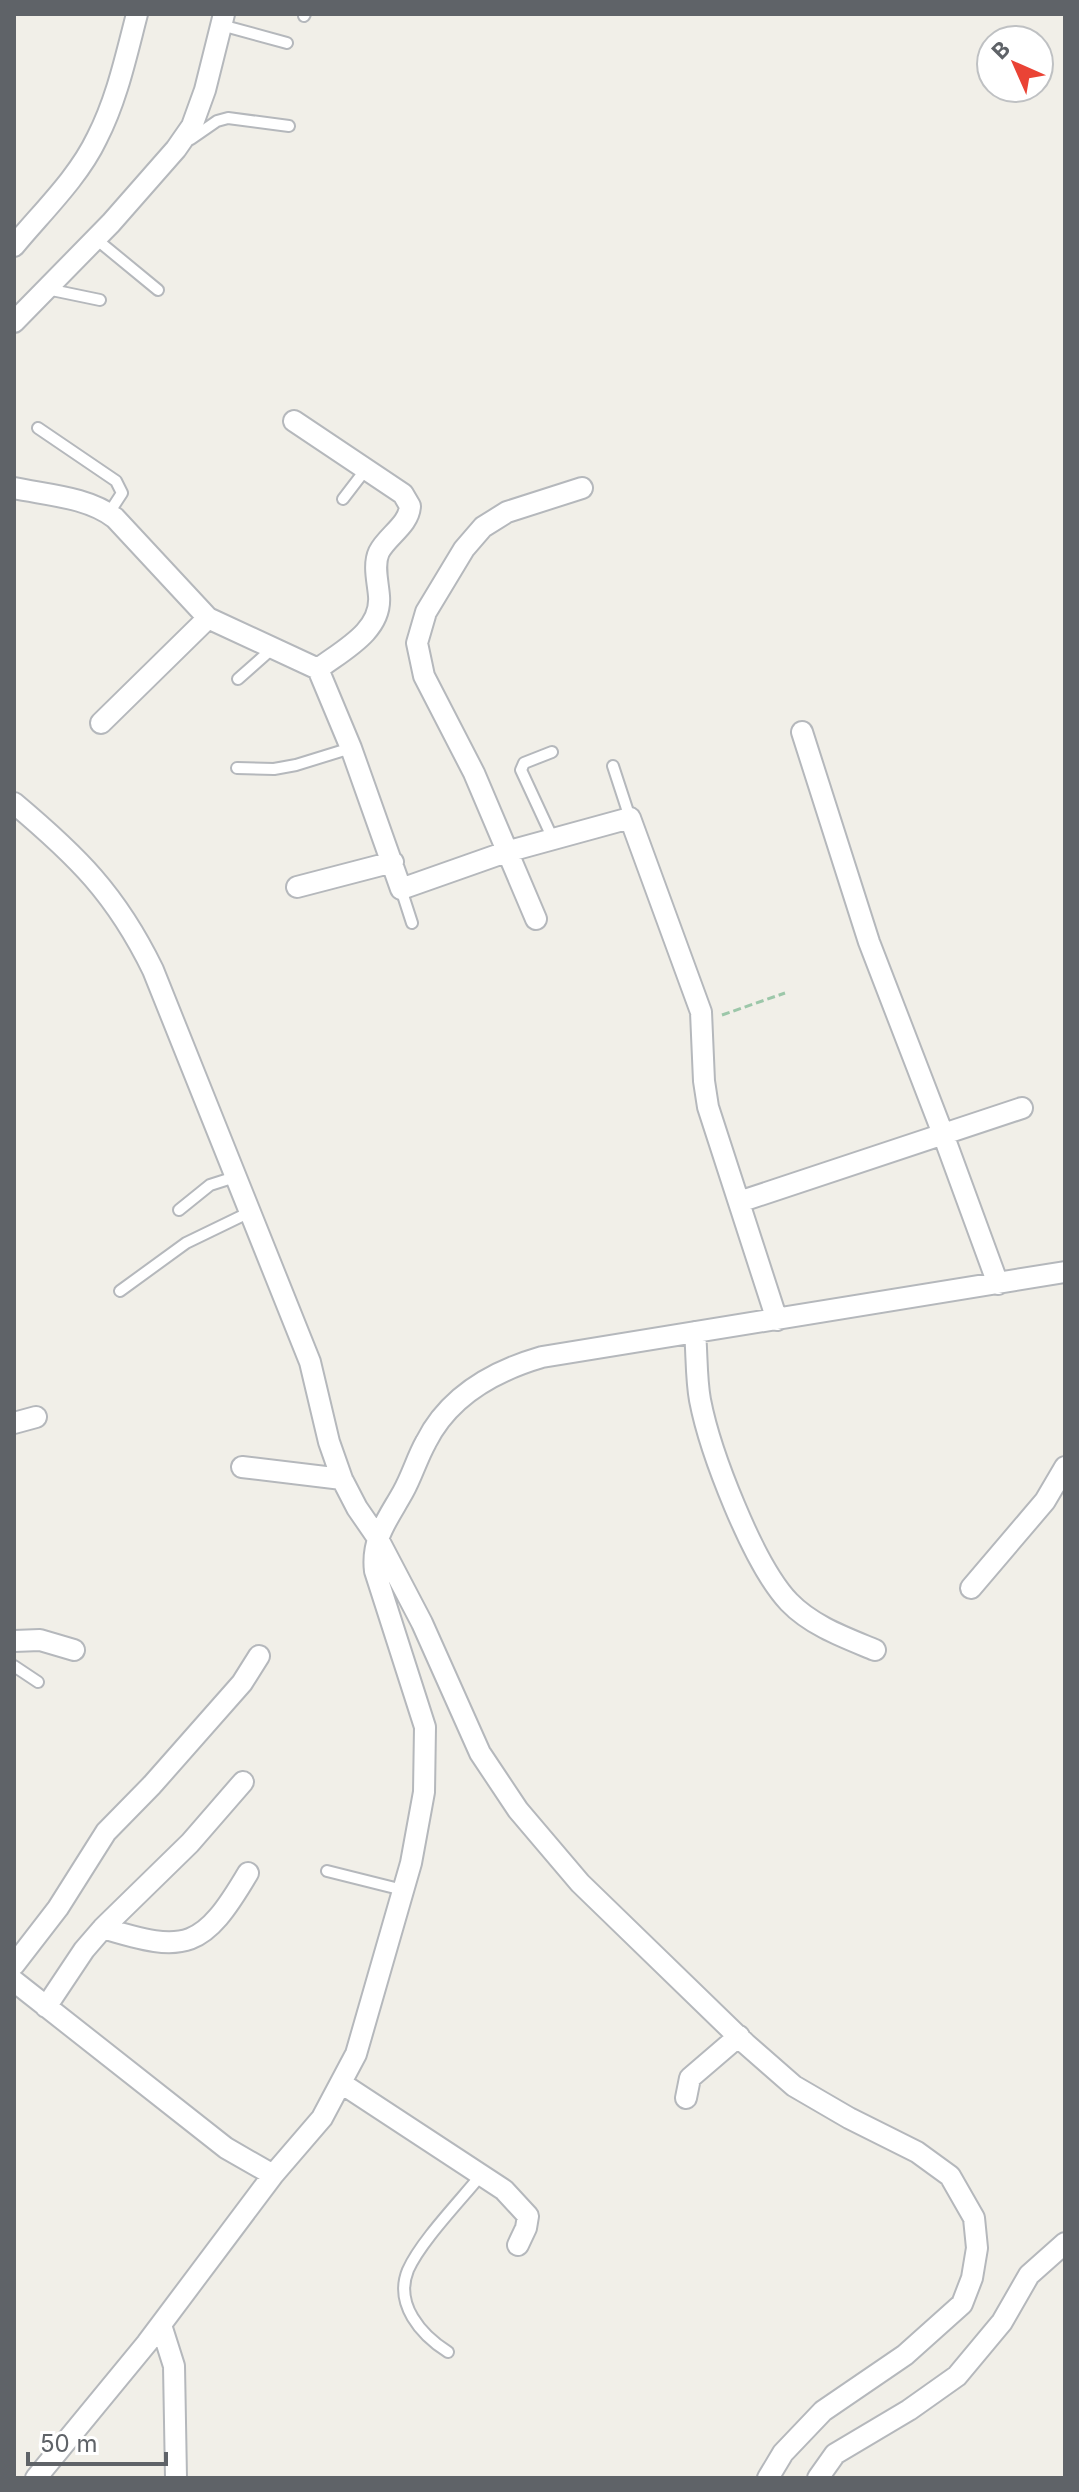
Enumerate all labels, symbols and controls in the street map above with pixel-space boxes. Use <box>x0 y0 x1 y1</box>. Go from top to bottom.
north arrow <box>975 24 1055 104</box>
text: B <box>987 36 1015 64</box>
scale bar <box>28 2416 166 2466</box>
text: 50 m <box>40 2429 98 2458</box>

